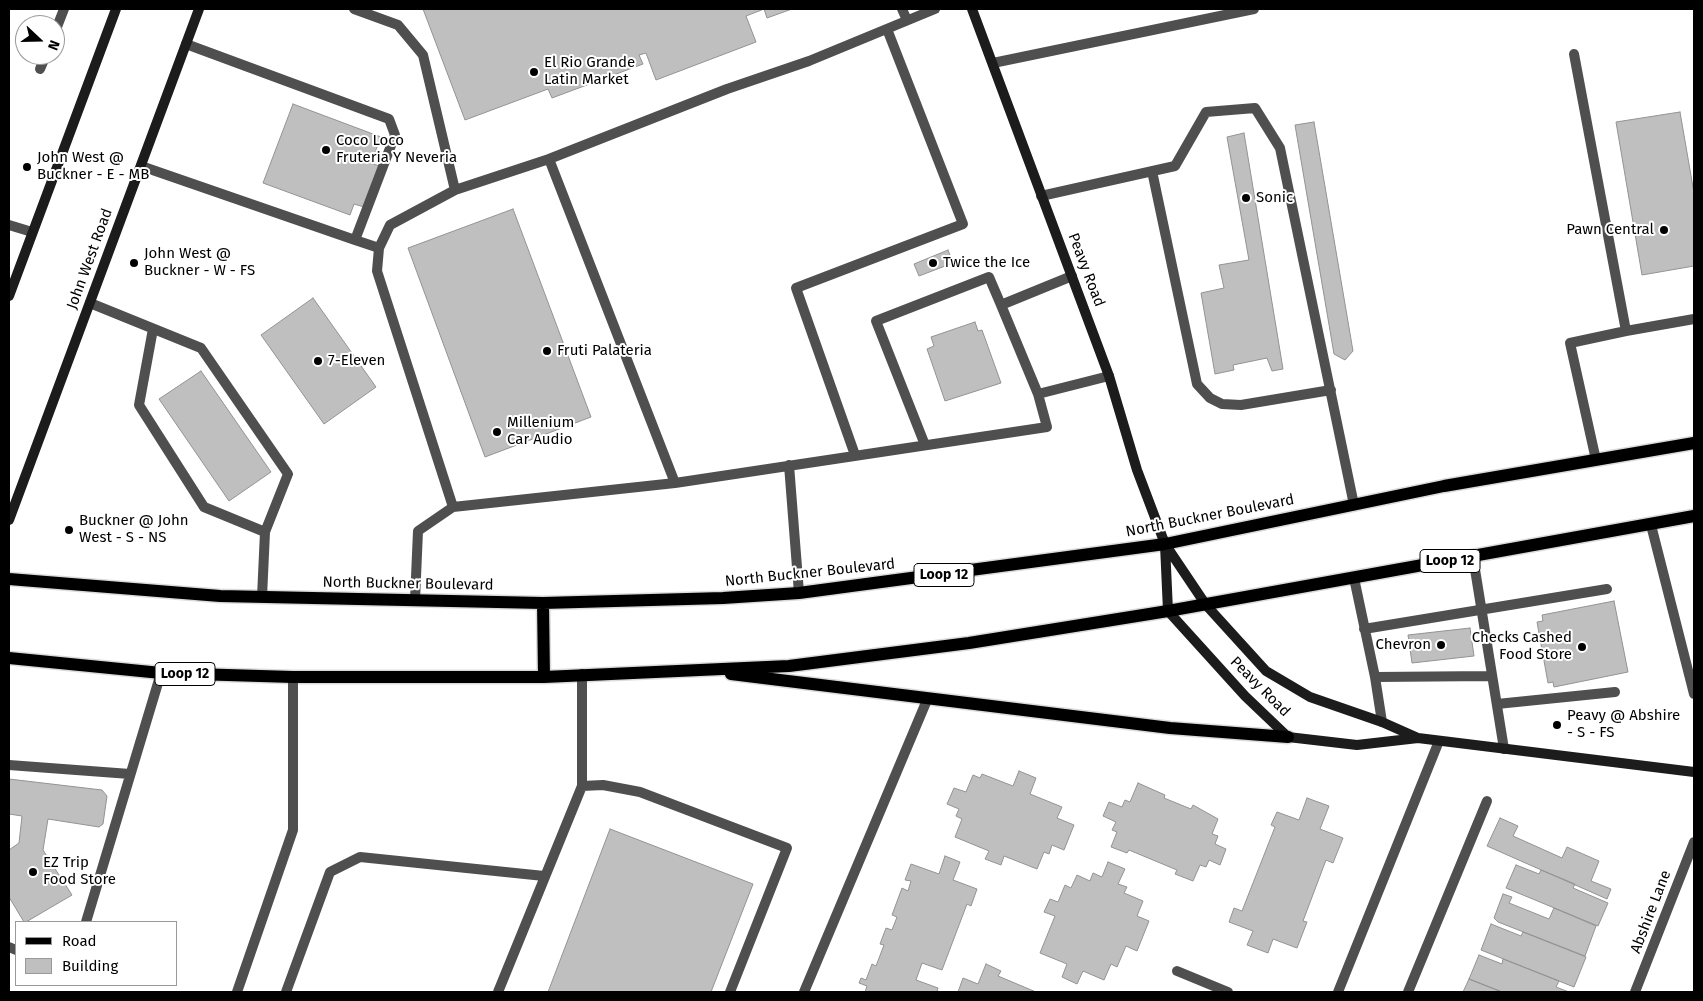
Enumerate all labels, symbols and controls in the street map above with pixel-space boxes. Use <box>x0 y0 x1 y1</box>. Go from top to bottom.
north arrow <box>15 15 65 65</box>
text: N <box>44 38 63 53</box>
place label: El Rio Grande Latin Market <box>544 54 635 89</box>
marker: El Rio Grande Latin Market <box>528 66 540 78</box>
place label: Coco Loco Fruteria Y Neveria <box>336 132 457 167</box>
marker: Coco Loco Fruteria Y Neveria <box>320 144 332 156</box>
place label: John West @ Buckner - E - MB <box>37 149 149 184</box>
marker: John West @ Buckner - E - MB <box>21 161 33 173</box>
place label: Sonic <box>1256 189 1293 207</box>
marker: Sonic <box>1240 192 1252 204</box>
street label: John West Road <box>63 206 117 312</box>
place label: Pawn Central <box>1566 221 1654 239</box>
marker: Pawn Central <box>1658 224 1670 236</box>
street label: Peavy Road <box>1064 231 1108 309</box>
place label: John West @ Buckner - W - FS <box>144 245 255 280</box>
place label: Twice the Ice <box>943 254 1030 272</box>
marker: John West @ Buckner - W - FS <box>128 257 140 269</box>
marker: Twice the Ice <box>927 257 939 269</box>
place label: Fruti Palateria <box>557 342 652 360</box>
marker: Fruti Palateria <box>541 345 553 357</box>
place label: 7-Eleven <box>328 352 385 370</box>
marker: 7-Eleven <box>312 355 324 367</box>
place label: Millenium Car Audio <box>507 414 574 449</box>
marker: Millenium Car Audio <box>491 426 503 438</box>
street label: North Buckner Boulevard <box>1124 491 1296 541</box>
place label: Buckner @ John West - S - NS <box>79 512 189 547</box>
marker: Buckner @ John West - S - NS <box>63 524 75 536</box>
road number: Loop 12 <box>1420 550 1480 572</box>
street label: North Buckner Boulevard <box>724 555 896 591</box>
road number: Loop 12 <box>914 564 974 586</box>
street label: North Buckner Boulevard <box>322 574 494 594</box>
place label: Checks Cashed Food Store <box>1472 629 1572 664</box>
place label: Chevron <box>1376 636 1431 654</box>
marker: Chevron <box>1435 639 1447 651</box>
marker: Checks Cashed Food Store <box>1576 641 1588 653</box>
street label: Peavy Road <box>1226 653 1294 721</box>
road number: Loop 12 <box>155 662 215 686</box>
place label: Peavy @ Abshire - S - FS <box>1567 707 1680 742</box>
marker: Peavy @ Abshire - S - FS <box>1551 719 1563 731</box>
place label: EZ Trip Food Store <box>43 854 116 889</box>
marker: EZ Trip Food Store <box>27 866 39 878</box>
street label: Abshire Lane <box>1627 868 1675 956</box>
legend <box>15 921 178 986</box>
text: Road <box>62 932 97 950</box>
text: Building <box>62 957 118 975</box>

